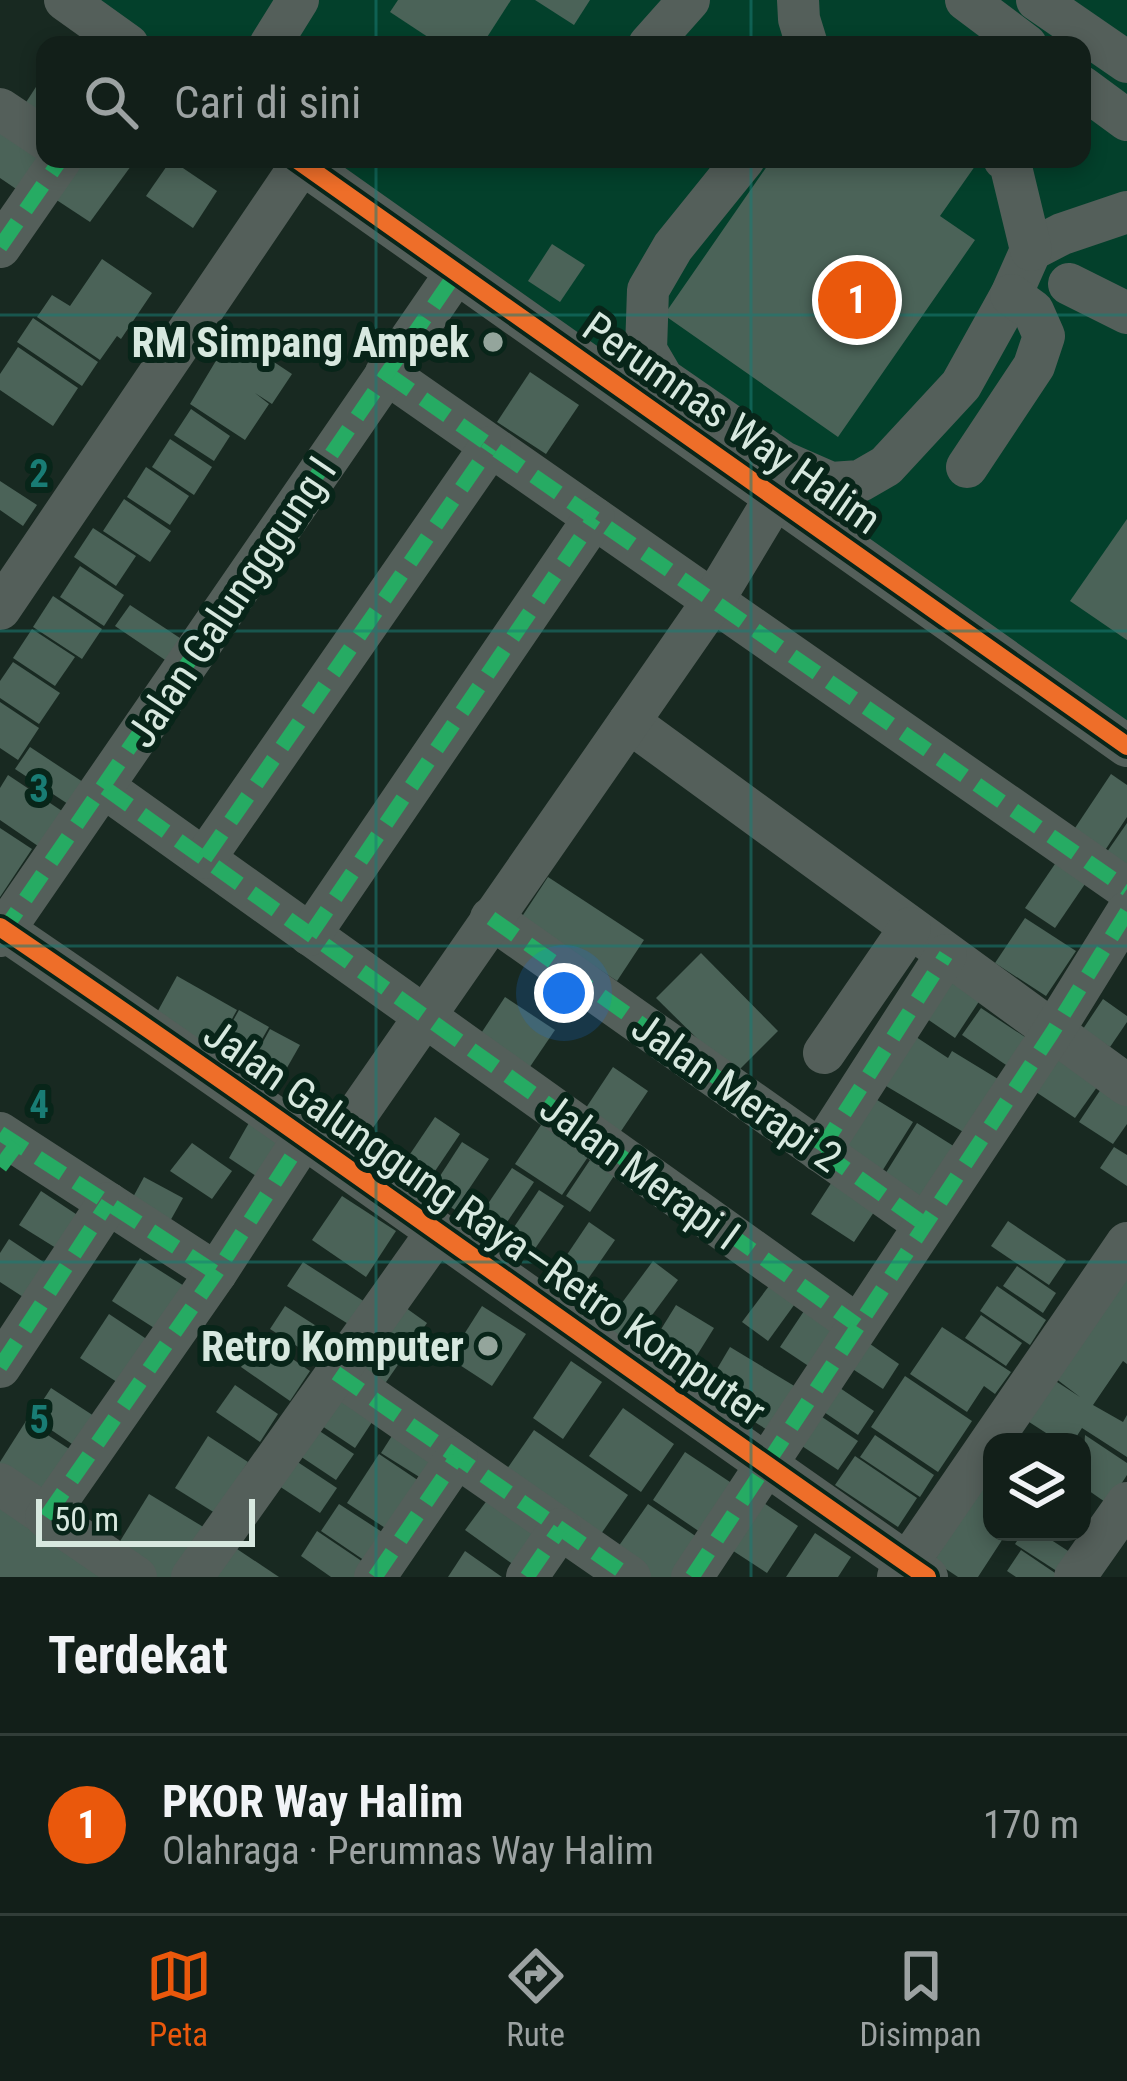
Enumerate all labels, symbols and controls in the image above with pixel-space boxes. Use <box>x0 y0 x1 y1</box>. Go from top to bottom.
search box <box>36 36 1091 168</box>
icon: search <box>78 69 144 135</box>
text: Cari di sini <box>174 76 361 129</box>
pin: 1 <box>818 255 896 345</box>
street label: Perumnas Way Halim <box>574 302 890 544</box>
place label: RM Simpang Ampek <box>132 318 470 367</box>
marker: RM Simpang Ampek <box>480 329 506 355</box>
street label: Jalan Galungggung I <box>116 448 346 756</box>
text: 2 <box>29 451 49 497</box>
text: 3 <box>29 766 49 812</box>
your location <box>534 963 594 1023</box>
street label: Jalan Merapi 2 <box>623 1002 851 1182</box>
street label: Jalan Galunggung Raya—Retro Komputer <box>194 1008 776 1436</box>
text: 4 <box>29 1082 49 1128</box>
street label: Jalan Merapi I <box>531 1082 749 1260</box>
place label: Retro Komputer <box>201 1321 464 1371</box>
marker: Retro Komputer <box>475 1333 501 1359</box>
text: 5 <box>29 1397 49 1443</box>
map controls <box>983 1433 1091 1541</box>
button: layers <box>983 1433 1091 1541</box>
scale bar <box>36 1493 255 1546</box>
text: 50 m <box>54 1500 119 1539</box>
text: Terdekat <box>48 1626 228 1685</box>
text: PKOR Way Halim <box>162 1775 463 1828</box>
text: 1 <box>77 1802 97 1848</box>
text: 170 m <box>983 1802 1079 1848</box>
text: Olahraga · Perumnas Way Halim <box>162 1828 654 1874</box>
tab: Peta <box>146 1943 212 2054</box>
tab: Rute <box>503 1943 569 2054</box>
tab: Disimpan <box>860 1943 981 2054</box>

